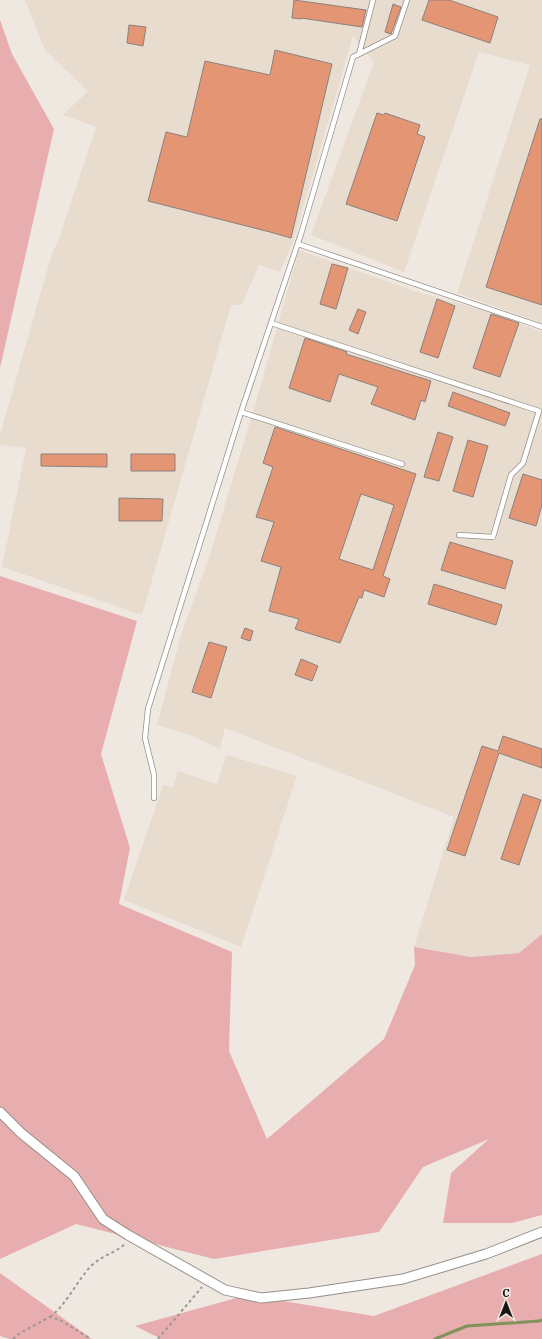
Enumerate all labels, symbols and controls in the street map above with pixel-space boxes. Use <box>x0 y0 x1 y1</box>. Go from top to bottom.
north arrow <box>486 1283 526 1323</box>
text: С <box>502 1286 510 1300</box>

